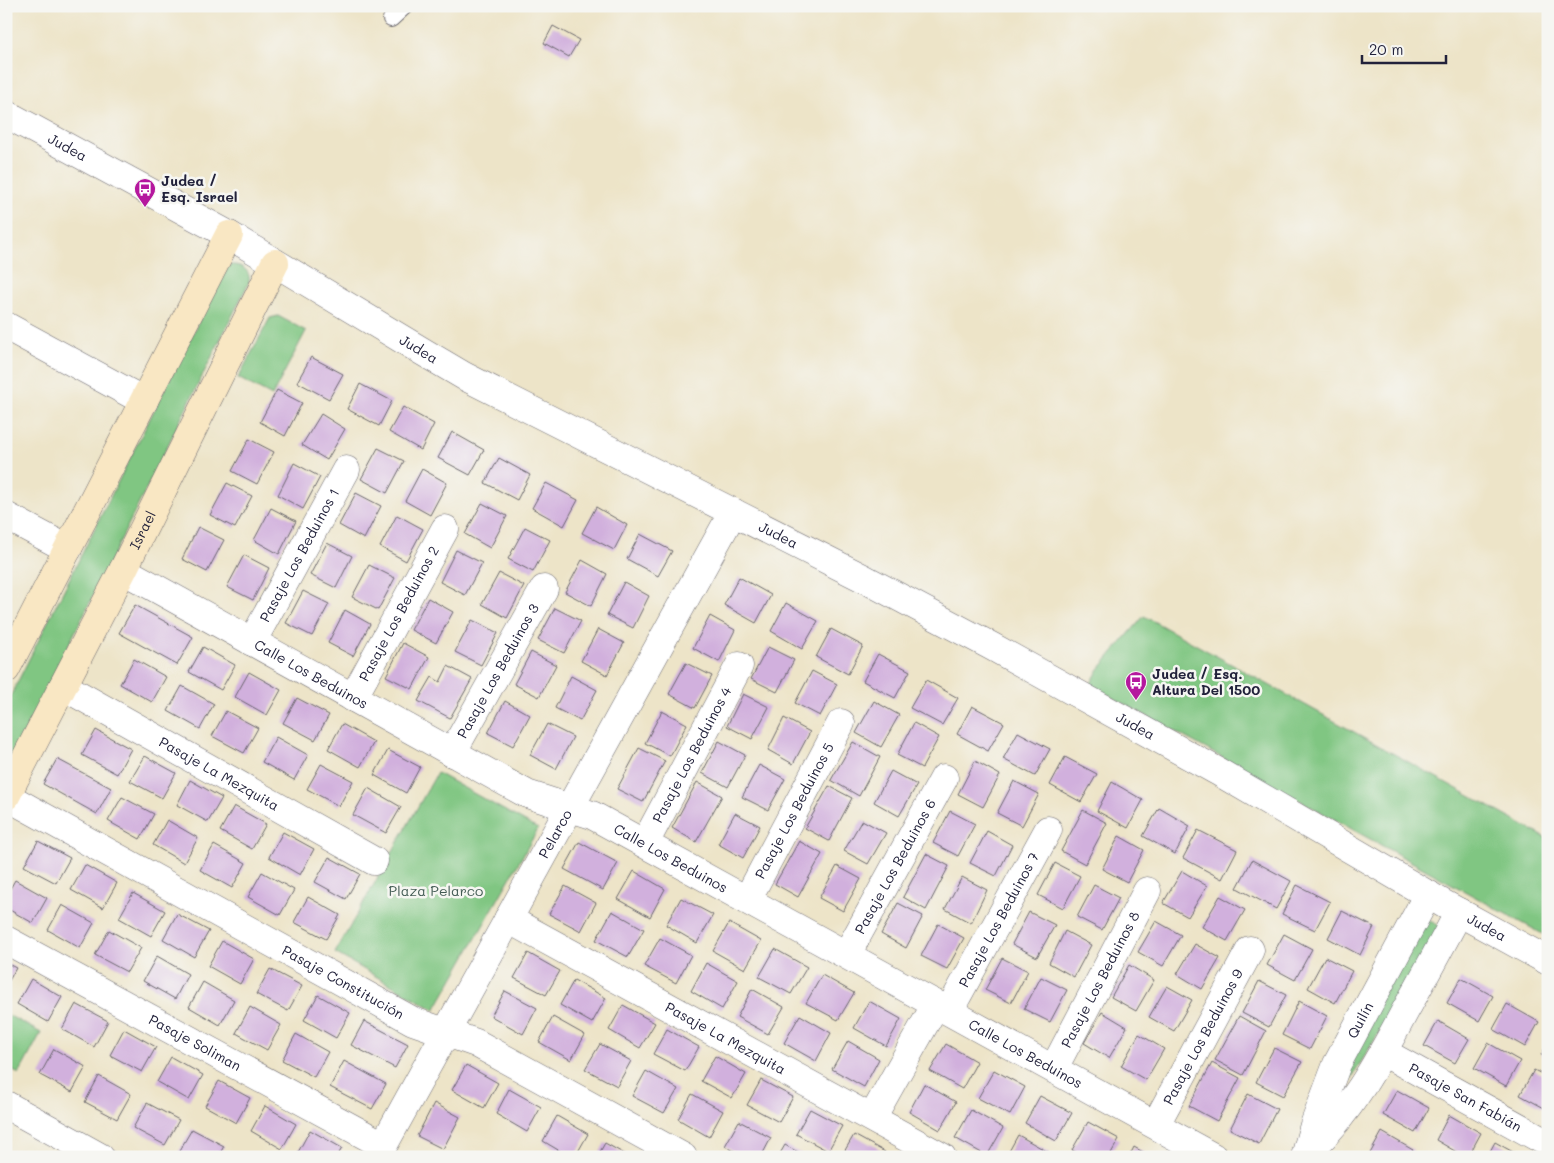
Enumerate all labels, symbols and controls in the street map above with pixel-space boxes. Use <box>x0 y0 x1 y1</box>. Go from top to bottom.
scale bar <box>1362 32 1445 64</box>
text: 20 m <box>1369 39 1403 59</box>
street label: Judea <box>45 129 91 165</box>
place label: Judea / Esq. Israel <box>161 171 238 206</box>
bus stop icon: Judea / Esq. Israel <box>133 177 157 208</box>
street label: Judea <box>396 330 442 368</box>
street label: Pasaje Los Beduinos 1 <box>255 485 343 625</box>
street label: Israel <box>125 507 160 552</box>
street label: Judea <box>756 517 801 553</box>
street label: Pasaje Los Beduinos 2 <box>354 543 443 684</box>
street label: Pasaje Los Beduinos 3 <box>452 600 543 742</box>
street label: Calle Los Beduinos <box>251 635 371 713</box>
place label: Judea / Esq. Altura Del 1500 <box>1152 664 1260 699</box>
bus stop icon: Judea / Esq. Altura Del 1500 <box>1124 670 1148 701</box>
street label: Pasaje Los Beduinos 4 <box>648 682 736 826</box>
street label: Judea <box>1113 707 1159 744</box>
street label: Pasaje La Mezquita <box>156 732 283 815</box>
street label: Pasaje Los Beduinos 5 <box>750 739 838 882</box>
street label: Pasaje Los Beduinos 6 <box>850 795 940 937</box>
street label: Pelarco <box>534 806 576 862</box>
street label: Calle Los Beduinos <box>611 819 731 897</box>
street label: Pasaje Los Beduinos 7 <box>954 848 1043 990</box>
park label: Plaza Pelarco <box>389 881 483 900</box>
street label: Pasaje Los Beduinos 8 <box>1056 908 1144 1051</box>
street label: Judea <box>1464 909 1510 945</box>
street label: Pasaje Constitución <box>279 940 408 1023</box>
street label: Pasaje Los Beduinos 9 <box>1158 965 1247 1108</box>
street label: Pasaje La Mezquita <box>662 997 789 1079</box>
street label: Quilín <box>1342 999 1377 1042</box>
street label: Pasaje Soliman <box>146 1009 245 1075</box>
street label: Calle Los Beduinos <box>965 1014 1086 1092</box>
street label: Pasaje San Fabián <box>1406 1058 1525 1136</box>

